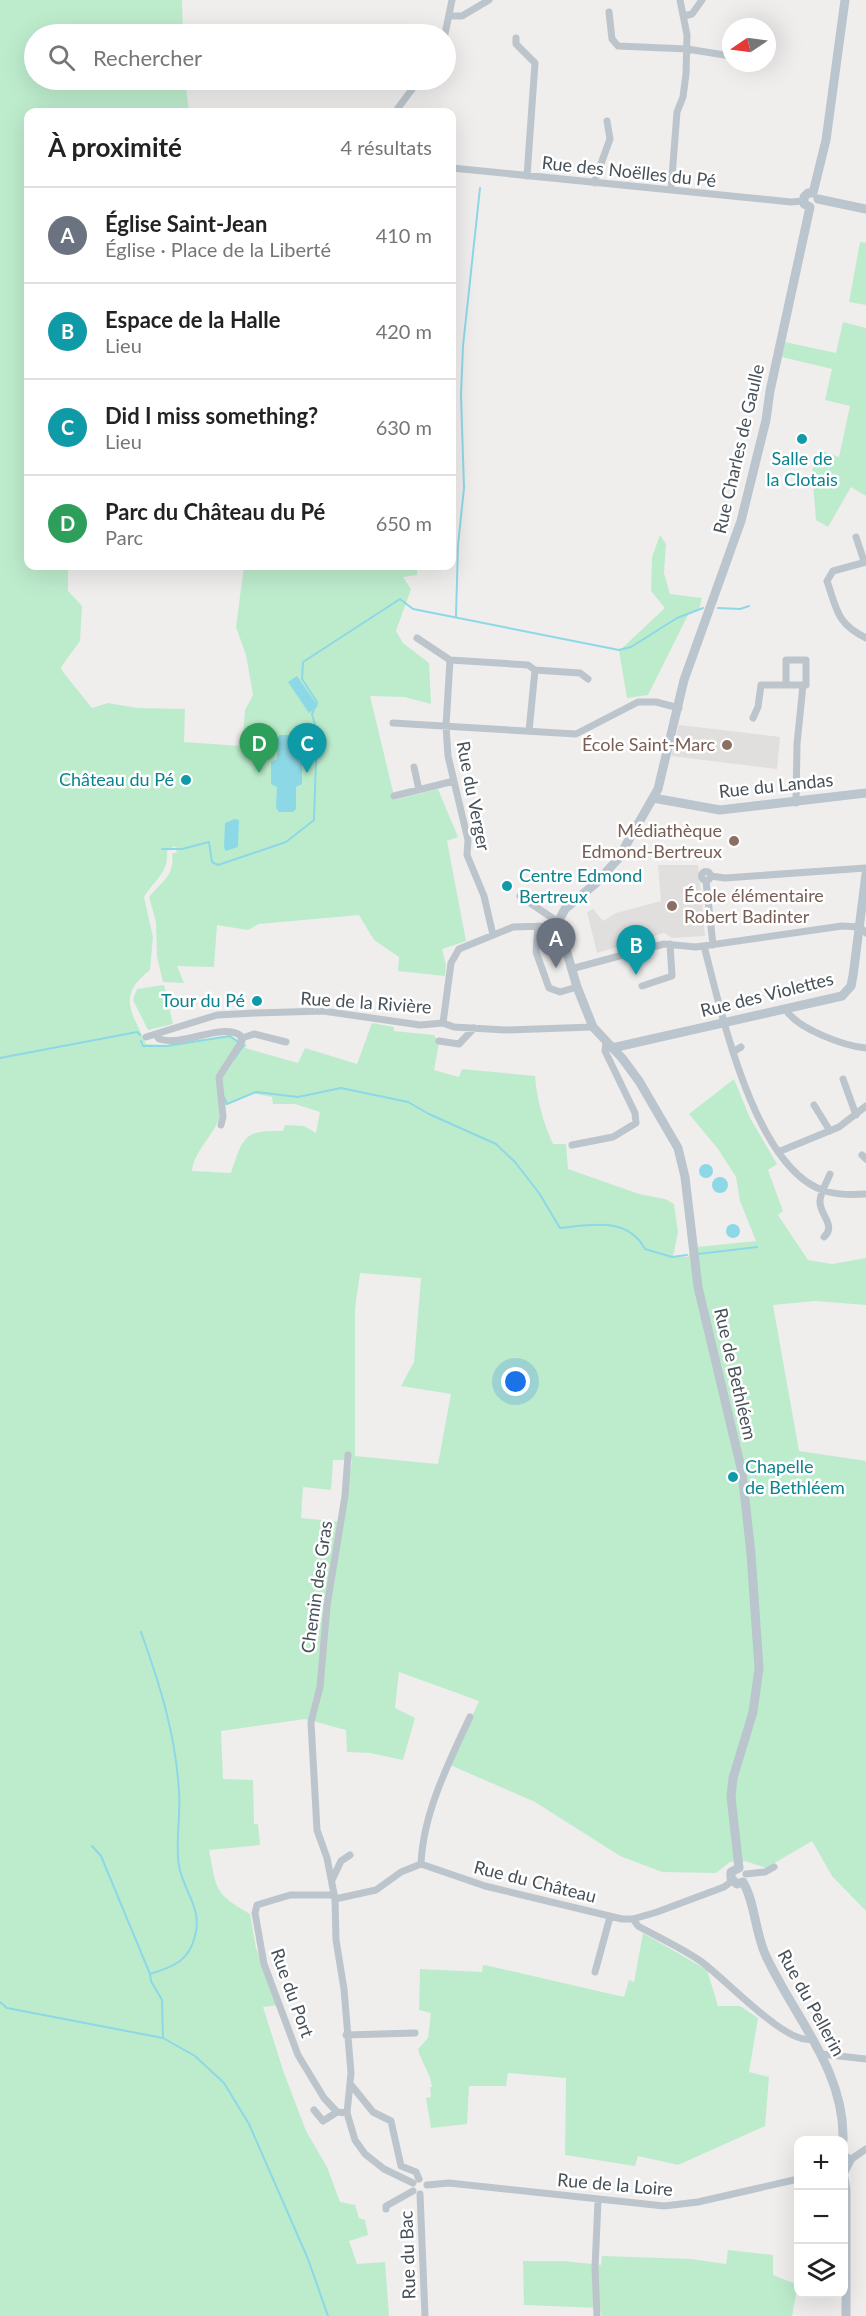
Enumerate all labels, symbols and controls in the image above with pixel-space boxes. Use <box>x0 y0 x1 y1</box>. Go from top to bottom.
north arrow <box>722 18 776 72</box>
search box <box>24 24 456 90</box>
icon: search <box>45 41 78 74</box>
text: Rechercher <box>93 44 202 71</box>
text: À proximité <box>48 131 182 163</box>
text: 4 résultats <box>341 135 432 159</box>
street label: Rue des Noëlles du Pé <box>541 151 717 191</box>
text: Église Saint-Jean <box>105 210 267 237</box>
text: A <box>61 223 74 247</box>
text: 410 m <box>376 223 432 247</box>
text: Église · Place de la Liberté <box>105 237 331 261</box>
text: Espace de la Halle <box>105 306 280 333</box>
text: B <box>61 319 74 343</box>
text: 420 m <box>376 319 432 343</box>
text: Lieu <box>105 333 142 357</box>
street label: Rue Charles de Gaulle <box>708 362 768 536</box>
text: Did I miss something? <box>105 402 318 429</box>
text: C <box>61 415 74 439</box>
text: 630 m <box>376 415 432 439</box>
text: Lieu <box>105 429 142 453</box>
marker: Salle de la Clotais <box>795 432 809 446</box>
place label: Salle de la Clotais <box>766 447 838 490</box>
text: Parc du Château du Pé <box>105 498 325 525</box>
text: D <box>60 511 75 535</box>
text: 650 m <box>376 511 432 535</box>
text: Parc <box>105 525 143 549</box>
pin: D <box>240 724 278 773</box>
pin: C <box>288 724 326 773</box>
place label: École Saint-Marc <box>582 733 715 755</box>
marker: École Saint-Marc <box>720 738 734 752</box>
street label: Rue du Verger <box>453 739 495 853</box>
place label: Château du Pé <box>59 768 174 790</box>
street label: Rue du Landas <box>718 768 834 802</box>
marker: Château du Pé <box>179 773 193 787</box>
place label: Médiathèque Edmond-Bertreux <box>581 819 722 862</box>
marker: Médiathèque Edmond-Bertreux <box>727 834 741 848</box>
place label: Centre Edmond Bertreux <box>519 864 642 907</box>
marker: Centre Edmond Bertreux <box>500 879 514 893</box>
place label: École élémentaire Robert Badinter <box>684 884 824 927</box>
marker: École élémentaire Robert Badinter <box>665 899 679 913</box>
pin: A <box>536 918 576 968</box>
pin: B <box>616 926 656 975</box>
street label: Rue des Violettes <box>698 967 836 1021</box>
street label: Rue de la Rivière <box>300 986 432 1018</box>
place label: Tour du Pé <box>161 989 245 1011</box>
marker: Tour du Pé <box>250 994 264 1008</box>
street label: Rue de Bethléem <box>710 1306 762 1442</box>
your location <box>501 1367 530 1396</box>
place label: Chapelle de Bethléem <box>745 1455 845 1498</box>
marker: Chapelle de Bethléem <box>726 1470 740 1484</box>
street label: Chemin des Gras <box>296 1519 336 1654</box>
street label: Rue du Château <box>472 1855 599 1907</box>
street label: Rue du Port <box>267 1945 319 2041</box>
street label: Rue du Pellerin <box>774 1945 850 2060</box>
map controls <box>794 2136 848 2298</box>
button: + <box>794 2136 848 2190</box>
street label: Rue de la Loire <box>556 2168 674 2200</box>
button: − <box>794 2190 848 2244</box>
street label: Rue du Bac <box>394 2210 420 2300</box>
button: layers <box>794 2244 848 2298</box>

